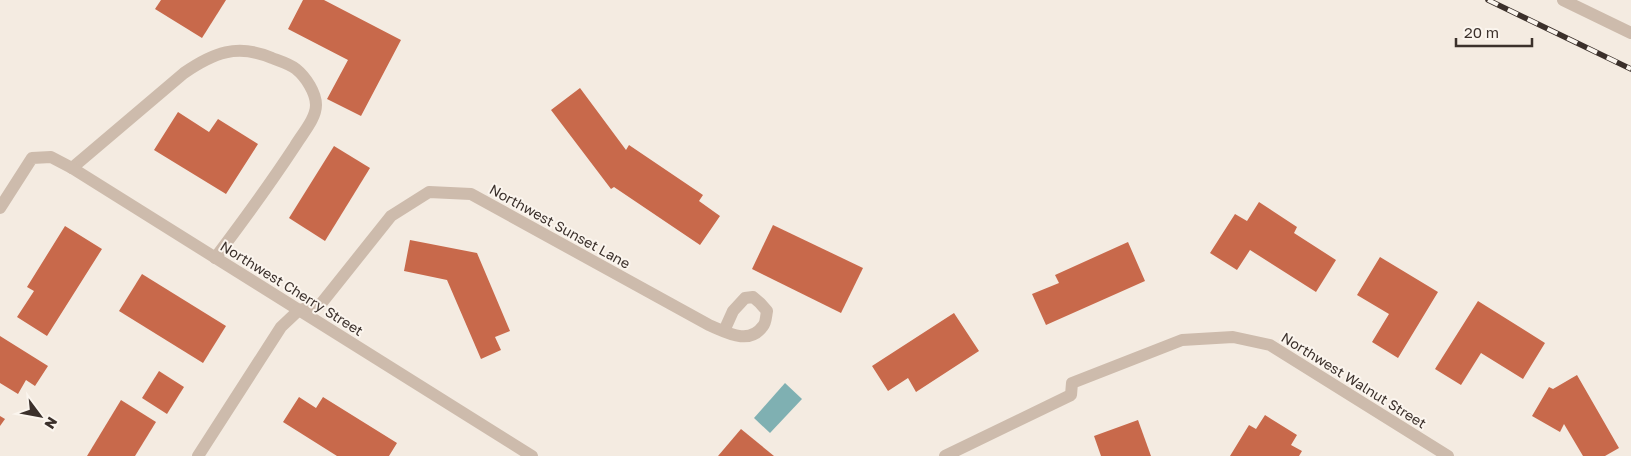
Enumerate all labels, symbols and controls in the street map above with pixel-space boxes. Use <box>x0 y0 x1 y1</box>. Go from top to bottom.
scale bar <box>1456 15 1532 47</box>
text: 20 m <box>1464 23 1499 41</box>
street label: Northwest Sunset Lane <box>487 180 633 272</box>
street label: Northwest Cherry Street <box>218 237 366 339</box>
street label: Northwest Walnut Street <box>1278 328 1430 432</box>
north arrow <box>15 391 65 441</box>
text: N <box>41 414 61 432</box>

